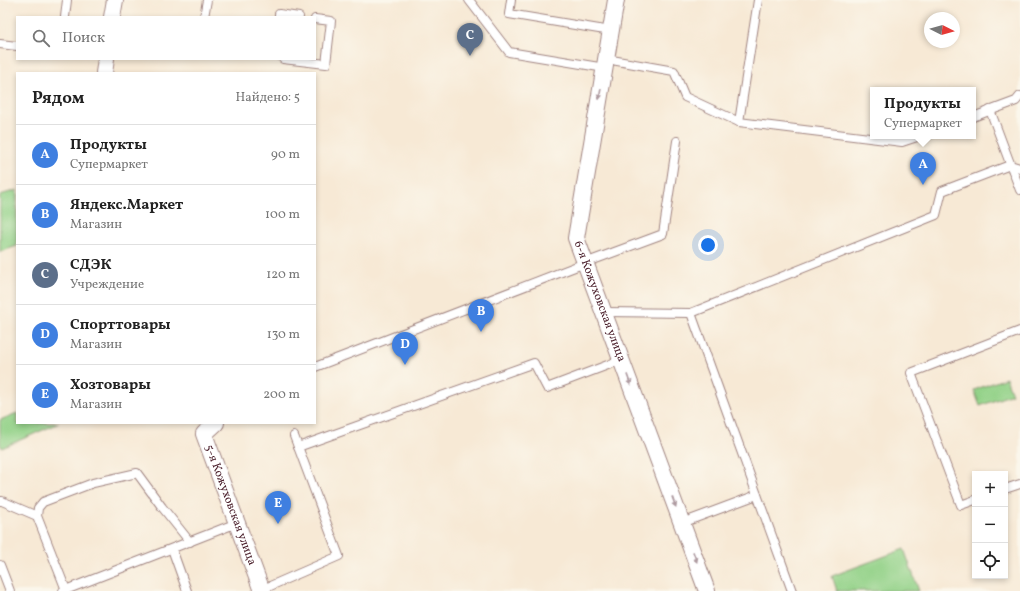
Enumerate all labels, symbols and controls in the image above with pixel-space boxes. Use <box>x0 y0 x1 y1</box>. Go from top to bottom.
north arrow <box>924 12 960 48</box>
search box <box>16 16 316 60</box>
pin: C <box>457 23 483 56</box>
icon: search <box>30 27 52 49</box>
text: Поиск <box>62 28 105 49</box>
text: Рядом <box>32 87 85 110</box>
popup <box>870 87 976 139</box>
one-way arrow <box>597 88 603 100</box>
text: Найдено: 5 <box>236 89 300 107</box>
text: Продукты <box>884 94 961 115</box>
text: Супермаркет <box>884 115 962 133</box>
text: Продукты <box>70 135 147 156</box>
text: A <box>40 146 50 164</box>
text: 90 m <box>271 146 300 164</box>
pin: A <box>910 152 936 185</box>
text: Супермаркет <box>70 156 148 174</box>
text: Яндекс.Маркет <box>70 195 183 216</box>
text: B <box>41 206 49 224</box>
text: 100 m <box>265 206 300 224</box>
text: Магазин <box>70 216 122 234</box>
your location <box>698 235 718 255</box>
street label: 6-я Кожуховская улица <box>570 239 629 364</box>
text: СДЭК <box>70 255 111 276</box>
text: C <box>41 266 49 284</box>
text: 120 m <box>266 266 300 284</box>
text: Учреждение <box>70 276 144 294</box>
pin: B <box>468 299 494 332</box>
text: Спорттовары <box>70 315 171 336</box>
text: D <box>40 326 50 344</box>
text: 130 m <box>267 326 300 344</box>
pin: D <box>392 332 418 365</box>
text: Магазин <box>70 336 122 354</box>
one-way arrow <box>626 374 632 386</box>
text: Хозтовары <box>70 375 151 396</box>
text: E <box>41 386 49 404</box>
text: 200 m <box>263 386 300 404</box>
text: Магазин <box>70 396 122 414</box>
street label: 5-я Кожуховская улица <box>201 443 260 568</box>
map controls <box>972 471 1008 579</box>
button: + <box>972 471 1008 507</box>
pin: E <box>265 491 291 524</box>
one-way arrow <box>672 496 678 508</box>
button: − <box>972 507 1008 543</box>
button: locate <box>972 543 1008 579</box>
one-way arrow <box>692 551 698 563</box>

